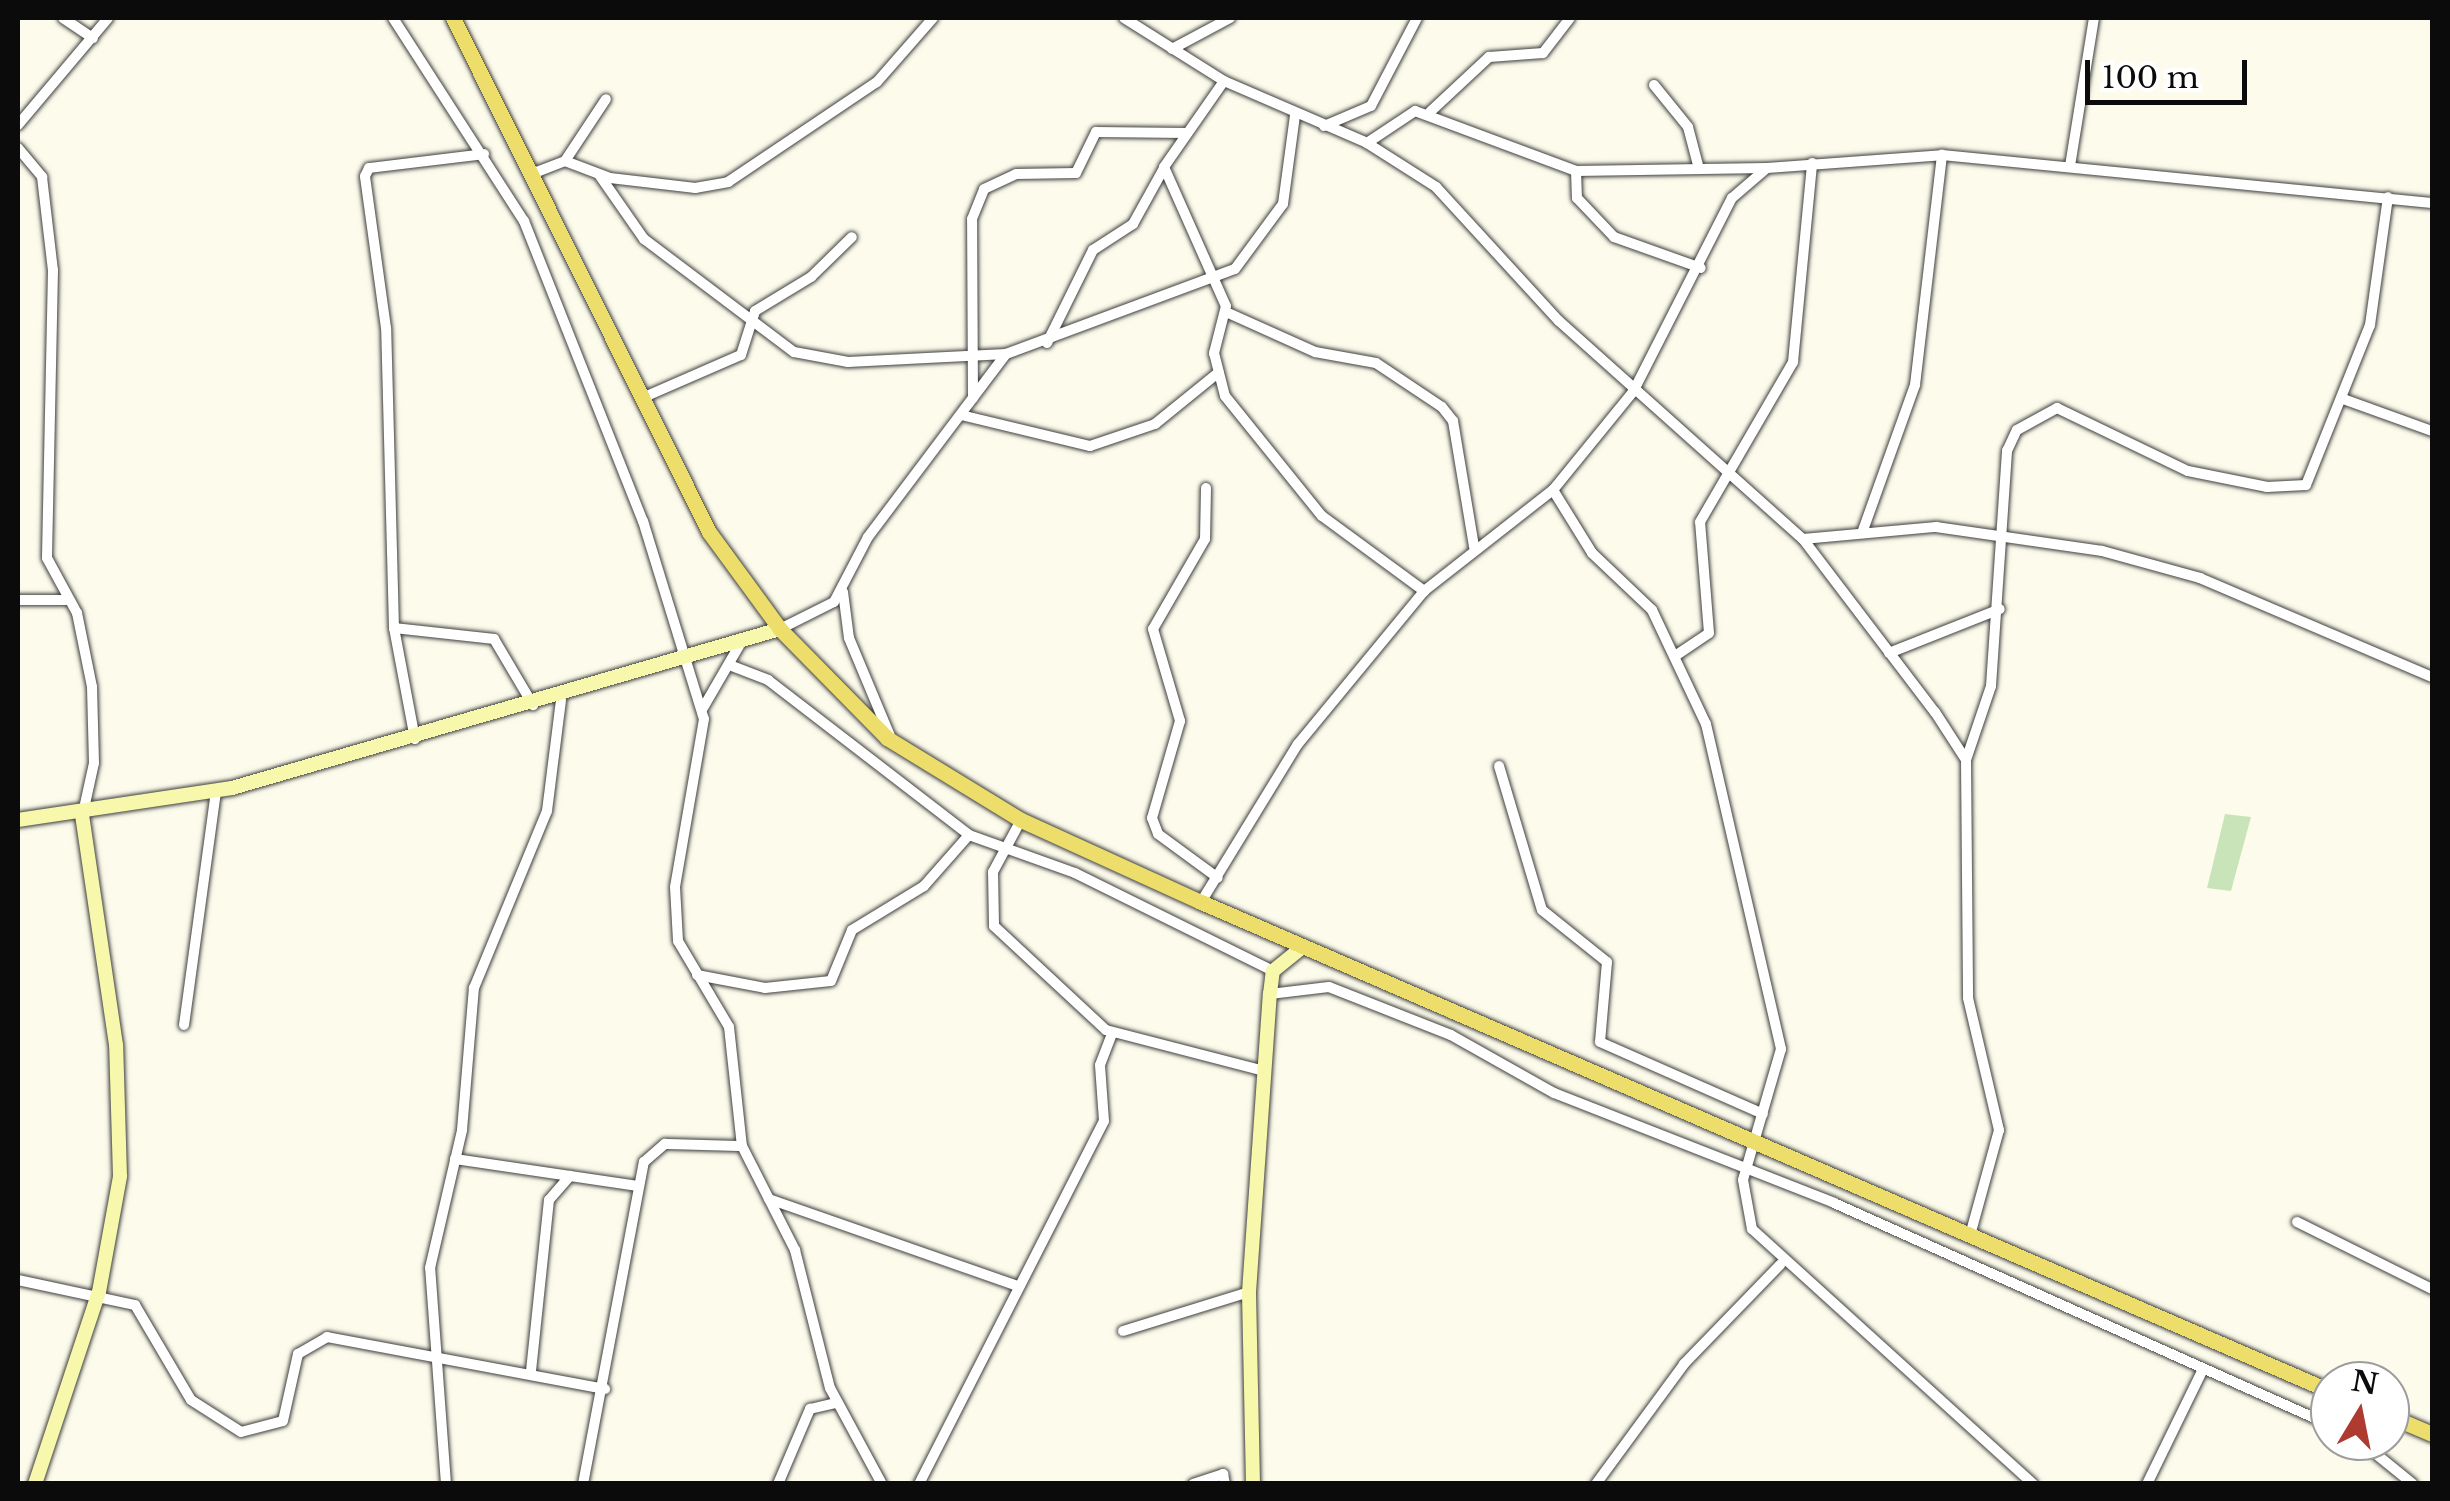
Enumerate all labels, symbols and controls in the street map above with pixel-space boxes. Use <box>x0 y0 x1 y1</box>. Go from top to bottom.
scale bar <box>2090 40 2252 102</box>
text: 100 m <box>2102 59 2199 96</box>
north arrow <box>2310 1361 2410 1461</box>
text: N <box>2349 1363 2381 1402</box>

